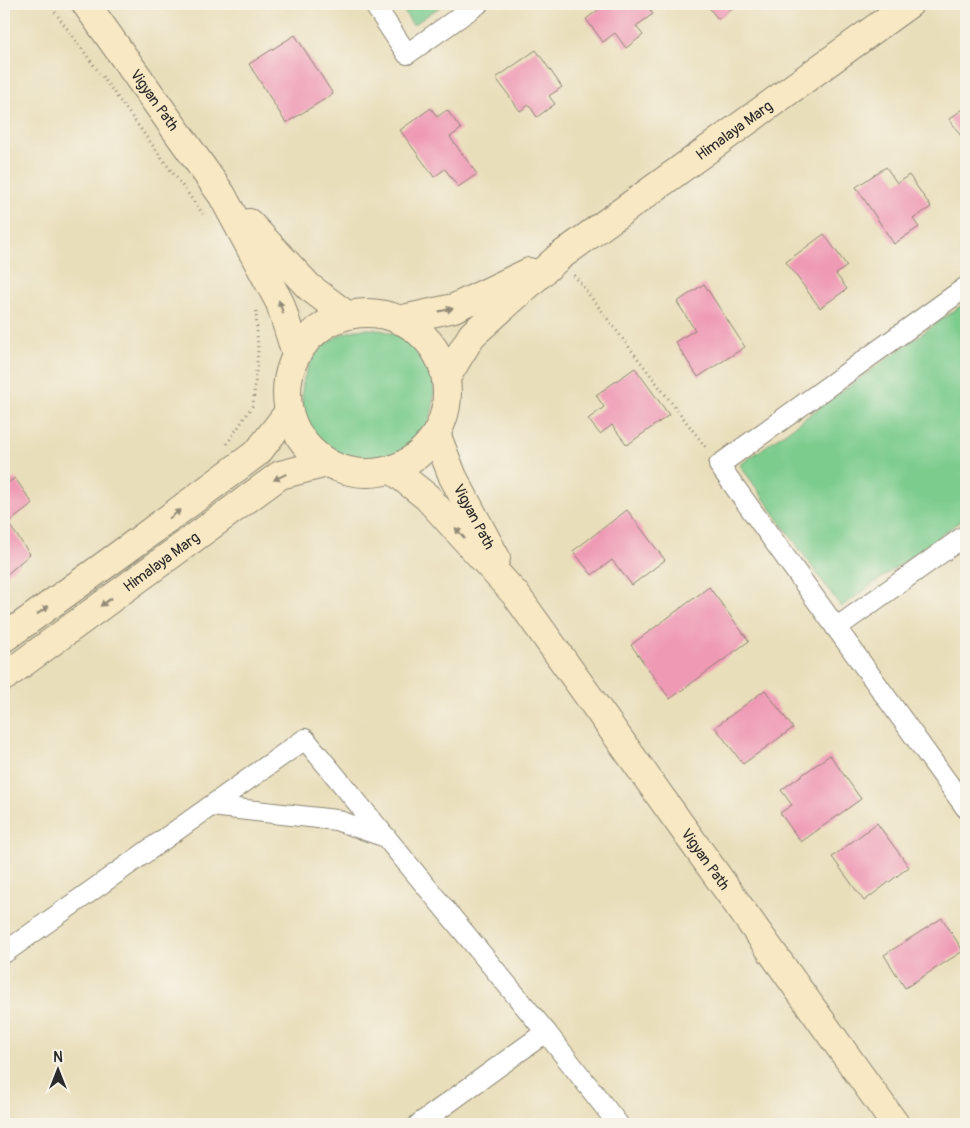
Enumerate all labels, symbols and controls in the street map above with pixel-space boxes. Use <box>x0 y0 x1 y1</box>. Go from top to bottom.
street label: Vigyan Path <box>126 66 183 135</box>
street label: Himalaya Marg <box>692 96 776 164</box>
one-way arrow <box>277 300 284 315</box>
one-way arrow <box>439 306 454 314</box>
one-way arrow <box>273 472 288 481</box>
street label: Vigyan Path <box>449 481 499 553</box>
one-way arrow <box>168 509 182 519</box>
one-way arrow <box>454 526 465 539</box>
street label: Himalaya Marg <box>119 528 203 596</box>
one-way arrow <box>99 597 113 607</box>
one-way arrow <box>36 605 50 615</box>
street label: Vigyan Path <box>677 825 734 894</box>
north arrow <box>32 1046 82 1096</box>
text: N <box>53 1049 63 1066</box>

